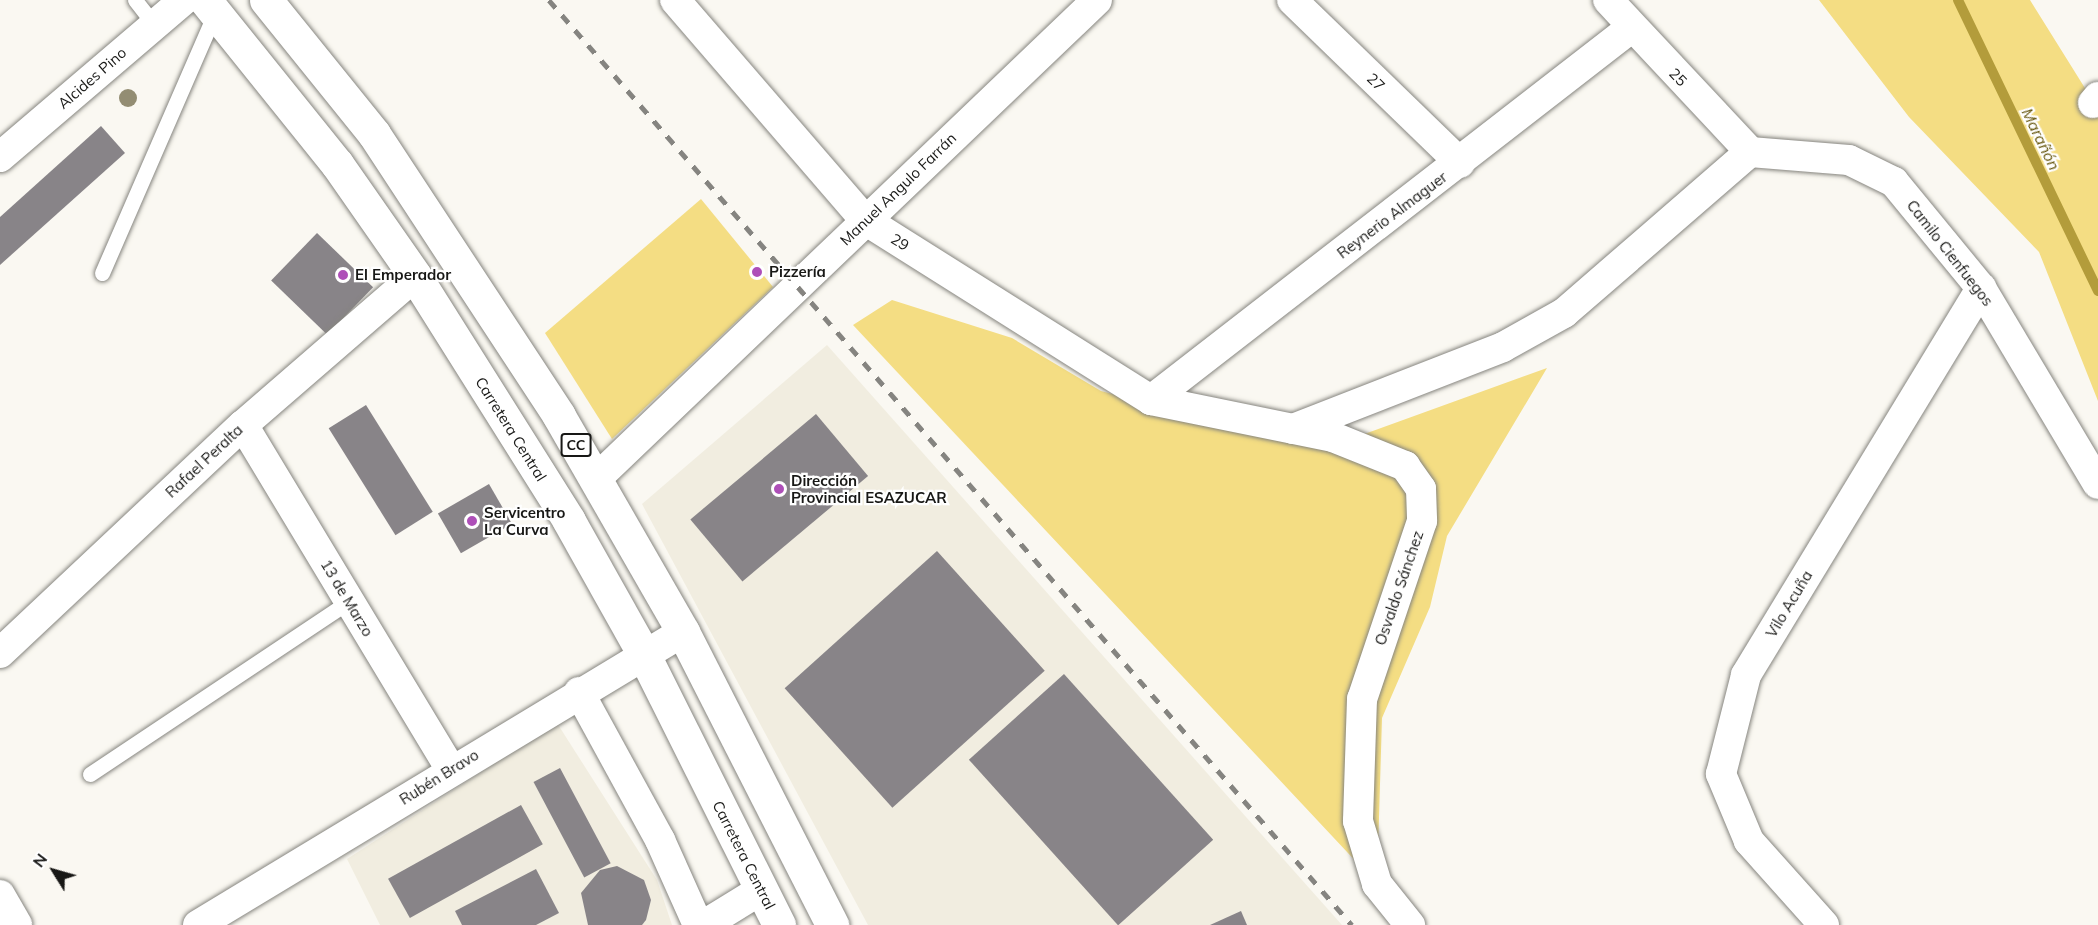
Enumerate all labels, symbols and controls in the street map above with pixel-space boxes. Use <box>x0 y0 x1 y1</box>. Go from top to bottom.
street label: Alcides Pino <box>54 43 130 113</box>
street label: 25 <box>1665 64 1691 90</box>
street label: 27 <box>1363 69 1389 95</box>
water label: Marañón <box>2018 105 2064 173</box>
street label: Manuel Angulo Farrán <box>836 129 960 249</box>
street label: Reynerio Almaguer <box>1334 168 1450 262</box>
street label: Camilo Cienfuegos <box>1903 196 1997 310</box>
street label: 29 <box>888 230 912 254</box>
place label: Pizzería <box>769 263 826 281</box>
marker: Pizzería <box>750 265 764 279</box>
place label: El Emperador <box>355 266 451 284</box>
marker: El Emperador <box>336 268 350 282</box>
street label: Carretera Central <box>472 374 550 484</box>
street label: Rafael Peralta <box>162 421 246 501</box>
road number: CC <box>560 434 592 456</box>
place label: Dirección Provincial ESAZUCAR <box>791 471 947 506</box>
marker: Dirección Provincial ESAZUCAR <box>772 482 786 496</box>
place label: Servicentro La Curva <box>484 503 565 538</box>
marker: Servicentro La Curva <box>465 514 479 528</box>
street label: Osvaldo Sánchez <box>1371 528 1427 648</box>
street label: 13 de Marzo <box>317 556 377 640</box>
street label: Vilo Acuña <box>1762 567 1816 641</box>
street label: Rubén Bravo <box>396 746 482 808</box>
street label: Carretera Central <box>709 798 779 912</box>
north arrow <box>24 841 84 901</box>
text: N <box>28 849 51 871</box>

